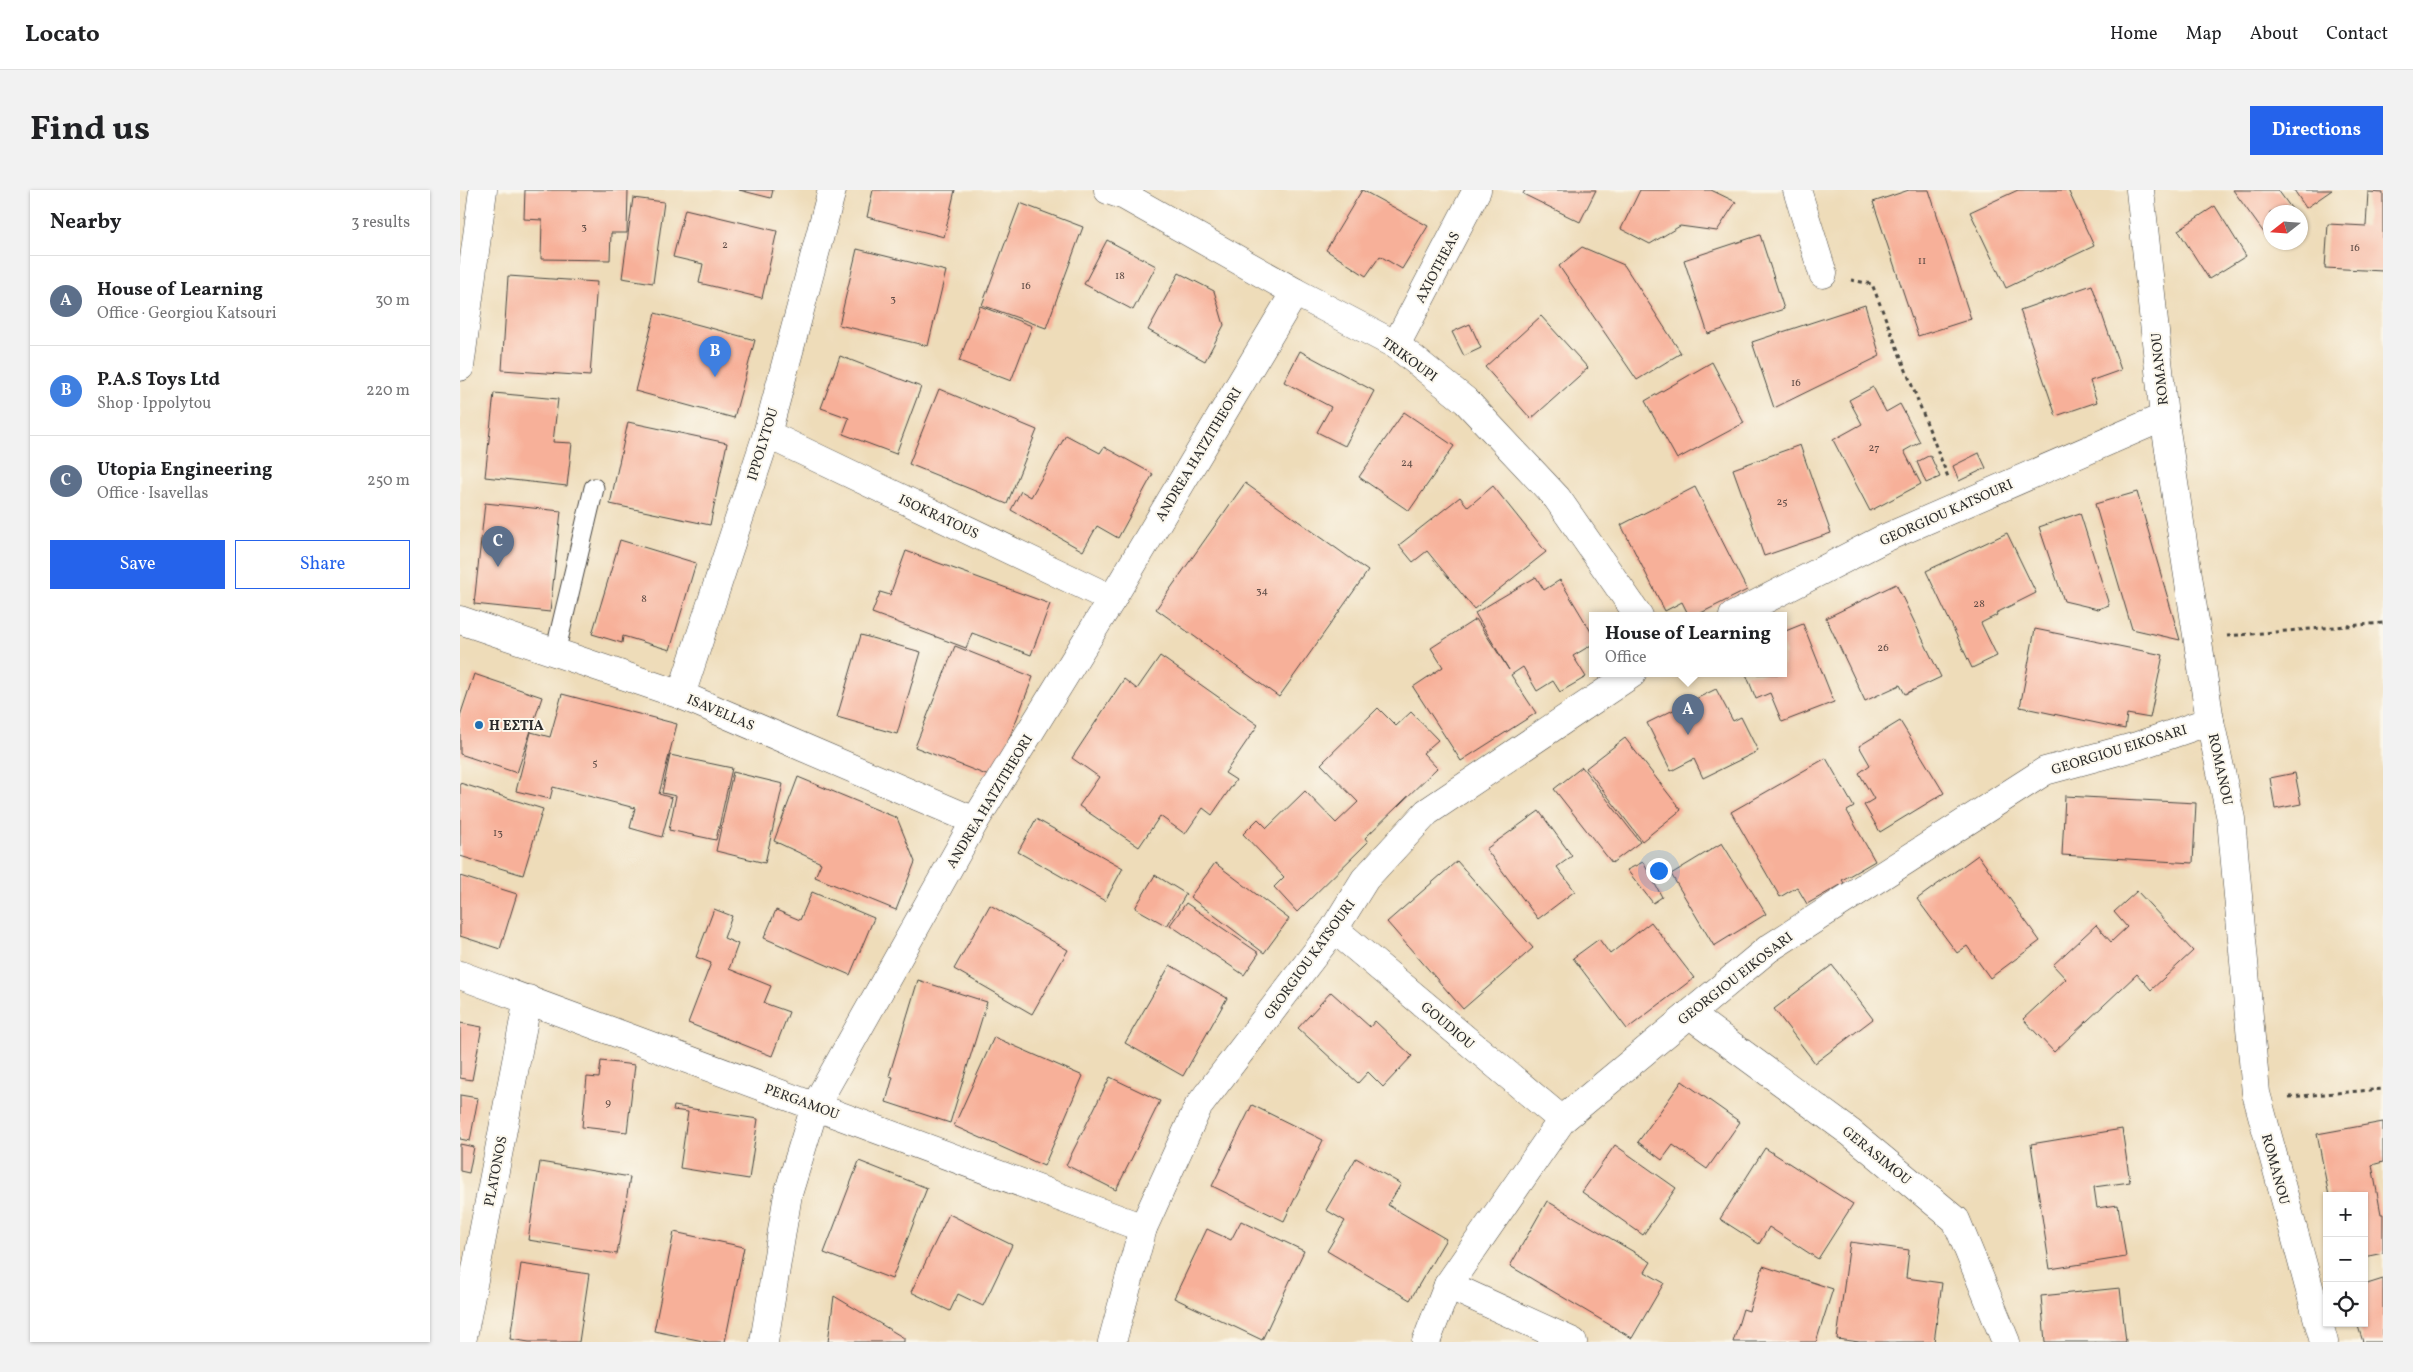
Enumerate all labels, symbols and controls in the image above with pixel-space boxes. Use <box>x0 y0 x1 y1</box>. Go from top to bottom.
text: Locato <box>25 18 100 52</box>
text: Home <box>2110 22 2158 47</box>
text: Map <box>2186 22 2222 47</box>
text: About <box>2250 22 2298 47</box>
text: Contact <box>2326 22 2388 47</box>
text: Find us <box>30 106 150 154</box>
button: Directions <box>2250 106 2383 155</box>
north arrow <box>2263 205 2308 250</box>
text: Nearby <box>50 208 121 237</box>
text: 3 results <box>351 212 410 234</box>
house number: 3 <box>581 220 587 235</box>
street label: AXIOTHEAS <box>1412 229 1465 307</box>
house number: 2 <box>722 238 728 253</box>
house number: 16 <box>2350 241 2360 256</box>
house number: 11 <box>1918 254 1926 269</box>
house number: 18 <box>1115 269 1125 284</box>
text: House of Learning <box>97 277 263 303</box>
house number: 16 <box>1021 279 1031 294</box>
text: A <box>60 290 72 312</box>
text: 30 m <box>375 290 410 312</box>
house number: 3 <box>890 292 896 307</box>
text: Office · Georgiou Katsouri <box>97 303 277 325</box>
street label: ROMANOU <box>2147 332 2174 406</box>
street label: TRIKOUPI <box>1378 334 1441 387</box>
pin: B <box>699 336 731 377</box>
text: P.A.S Toys Ltd <box>97 367 220 393</box>
house number: 16 <box>1791 376 1801 391</box>
text: B <box>61 380 71 402</box>
text: 220 m <box>366 380 410 402</box>
street label: ANDREA HATZITHEORI <box>1152 384 1247 525</box>
text: Shop · Ippolytou <box>97 393 211 415</box>
street label: IPPOLYTOU <box>743 406 784 483</box>
house number: 27 <box>1869 441 1879 456</box>
house number: 24 <box>1401 456 1413 471</box>
text: Utopia Engineering <box>97 457 272 483</box>
text: C <box>61 470 71 492</box>
text: 250 m <box>367 470 410 492</box>
street label: GEORGIOU KATSOURI <box>1877 475 2016 551</box>
text: Office · Isavellas <box>97 483 208 505</box>
street label: ISOKRATOUS <box>895 491 982 544</box>
house number: 25 <box>1776 495 1788 510</box>
pin: C <box>482 526 514 567</box>
button: Save <box>50 540 225 589</box>
button: Share <box>235 540 410 589</box>
house number: 34 <box>1256 584 1269 599</box>
house number: 8 <box>641 592 647 607</box>
house number: 28 <box>1973 597 1985 612</box>
popup <box>1589 612 1787 677</box>
text: House of Learning <box>1605 621 1771 647</box>
house number: 26 <box>1877 641 1889 656</box>
text: Office <box>1605 647 1647 669</box>
street label: ISAVELLAS <box>684 691 757 736</box>
pin: A <box>1672 694 1704 735</box>
place label: Η ΕΣΤΙΑ <box>489 717 544 736</box>
marker: Η ΕΣΤΙΑ <box>473 719 485 731</box>
street label: GEORGIOU EIKOSARI <box>2049 721 2190 780</box>
street label: ANDREA HATZITHEORI <box>943 731 1038 872</box>
street label: ROMANOU <box>2203 732 2236 807</box>
house number: 5 <box>592 756 598 771</box>
house number: 13 <box>493 826 503 841</box>
your location <box>1646 858 1672 884</box>
street label: GEORGIOU KATSOURI <box>1260 896 1360 1024</box>
street label: GEORGIOU EIKOSARI <box>1675 928 1797 1030</box>
street label: GOUDIOU <box>1416 998 1478 1054</box>
street label: PERGAMOU <box>761 1080 842 1125</box>
house number: 9 <box>605 1096 611 1111</box>
street label: GERASIMOU <box>1838 1123 1914 1190</box>
street label: ROMANOU <box>2256 1132 2293 1207</box>
street label: PLATONOS <box>480 1134 513 1208</box>
map controls <box>2323 1192 2368 1327</box>
button: + <box>2323 1192 2368 1237</box>
button: − <box>2323 1237 2368 1282</box>
button: locate <box>2323 1282 2368 1327</box>

